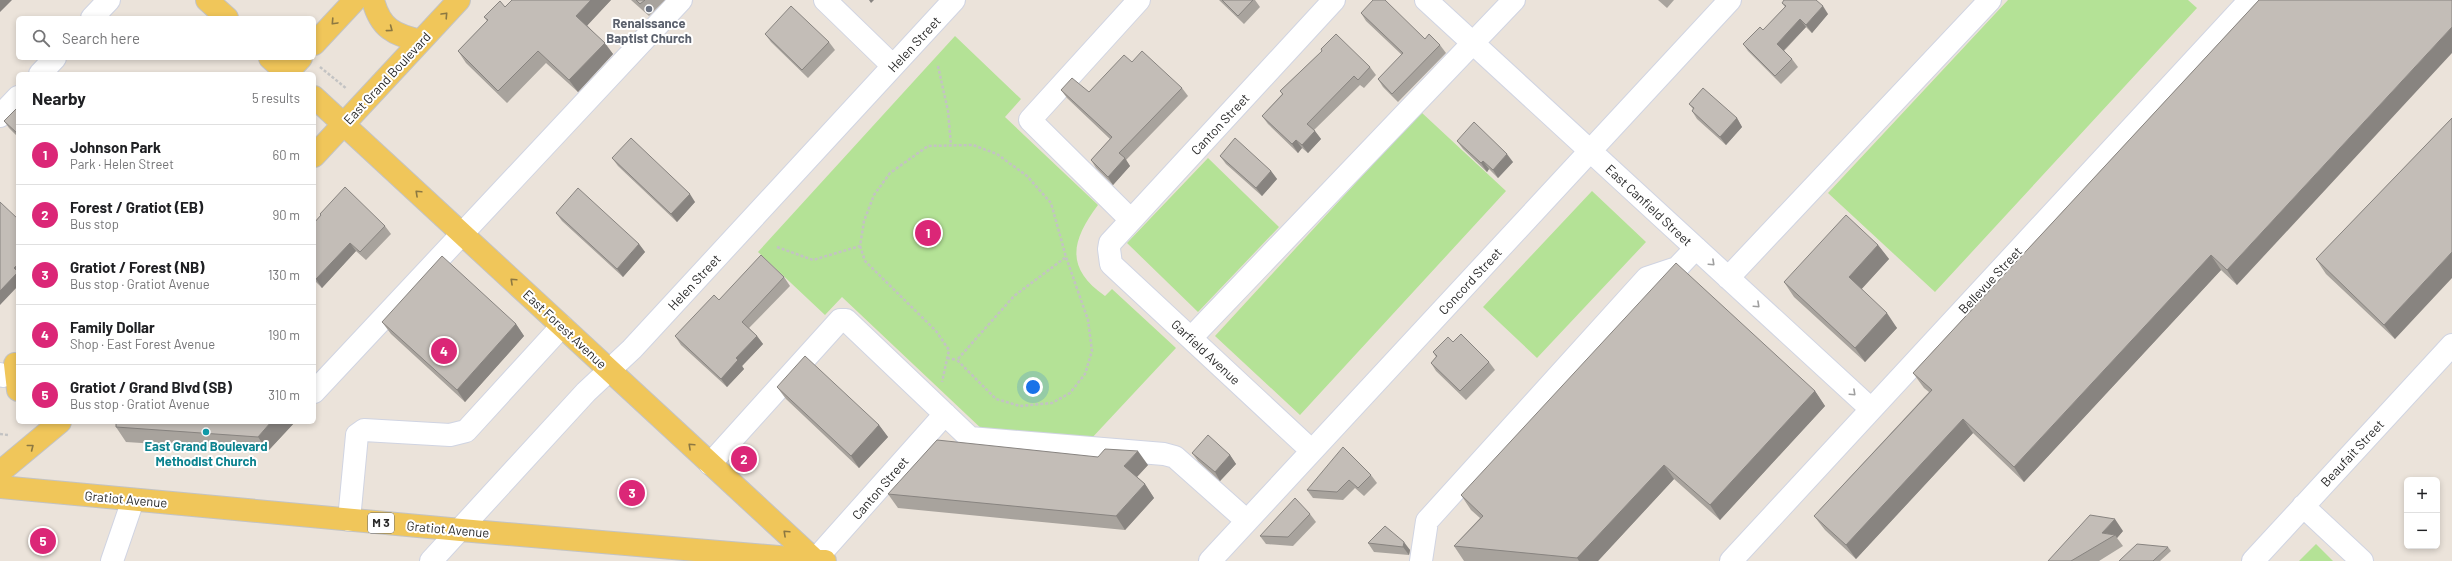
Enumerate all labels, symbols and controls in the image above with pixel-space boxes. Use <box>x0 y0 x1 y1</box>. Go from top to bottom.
marker: Renaissance Baptist Church <box>644 4 654 14</box>
one-way arrow <box>441 12 448 20</box>
street label: Helen Street <box>884 13 944 75</box>
place label: Renaissance Baptist Church <box>606 15 692 46</box>
search box <box>16 16 316 60</box>
one-way arrow <box>332 17 339 25</box>
one-way arrow <box>385 24 392 31</box>
icon: search <box>30 27 52 49</box>
text: Search here <box>62 29 140 47</box>
street label: East Grand Boulevard <box>340 29 434 127</box>
text: Nearby <box>32 88 86 108</box>
text: 5 results <box>252 90 300 106</box>
street label: Canton Street <box>1187 90 1253 158</box>
text: Johnson Park <box>70 138 161 156</box>
text: 1 <box>43 147 47 163</box>
text: 60 m <box>273 147 300 163</box>
text: Park · Helen Street <box>70 156 174 172</box>
street label: East Canfield Street <box>1602 161 1696 249</box>
one-way arrow <box>415 191 422 198</box>
text: Forest / Gratiot (EB) <box>70 198 203 216</box>
text: 2 <box>41 207 49 223</box>
text: 90 m <box>273 207 300 223</box>
text: Bus stop <box>70 216 119 232</box>
pin: 1 <box>915 218 941 248</box>
street label: Bellevue Street <box>1955 243 2025 317</box>
street label: Concord Street <box>1435 244 1505 318</box>
street label: Helen Street <box>664 251 724 313</box>
text: Gratiot / Forest (NB) <box>70 258 204 276</box>
one-way arrow <box>1707 258 1715 266</box>
text: 3 <box>41 267 49 283</box>
text: 130 m <box>268 267 300 283</box>
text: Bus stop · Gratiot Avenue <box>70 276 210 292</box>
one-way arrow <box>510 278 518 286</box>
street label: East Forest Avenue <box>520 286 610 372</box>
one-way arrow <box>1752 300 1760 307</box>
street label: Garfield Avenue <box>1168 316 1244 388</box>
text: Family Dollar <box>70 318 155 336</box>
text: 4 <box>41 327 49 343</box>
text: 190 m <box>268 327 300 343</box>
text: Shop · East Forest Avenue <box>70 336 215 352</box>
pin: 4 <box>431 336 457 366</box>
your location <box>1023 377 1043 397</box>
text: Gratiot / Grand Blvd (SB) <box>70 378 232 396</box>
text: 5 <box>41 387 49 403</box>
text: 310 m <box>268 387 300 403</box>
one-way arrow <box>1848 388 1856 395</box>
text: Bus stop · Gratiot Avenue <box>70 396 210 412</box>
street label: Beaufait Street <box>2317 416 2387 490</box>
marker: East Grand Boulevard Methodist Church <box>201 427 211 437</box>
place label: East Grand Boulevard Methodist Church <box>145 438 268 469</box>
one-way arrow <box>688 443 695 450</box>
pin: 2 <box>731 444 757 474</box>
one-way arrow <box>26 445 33 452</box>
street label: Canton Street <box>848 453 912 523</box>
map controls <box>2404 477 2440 549</box>
button: + <box>2404 477 2440 513</box>
pin: 3 <box>619 478 645 508</box>
street label: Gratiot Avenue <box>84 487 168 511</box>
road number: M 3 <box>368 513 394 533</box>
button: − <box>2404 513 2440 549</box>
street label: Gratiot Avenue <box>406 517 490 541</box>
pin: 5 <box>30 526 56 556</box>
one-way arrow <box>783 531 791 538</box>

